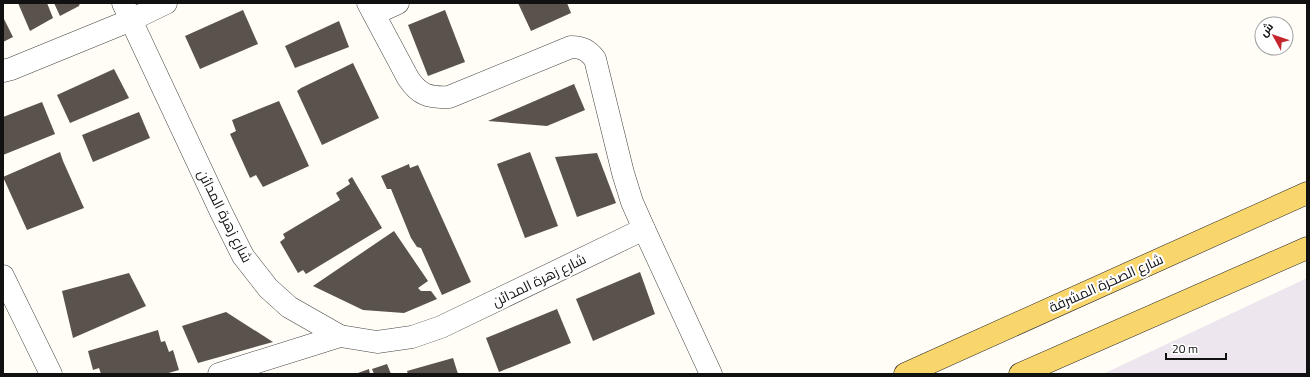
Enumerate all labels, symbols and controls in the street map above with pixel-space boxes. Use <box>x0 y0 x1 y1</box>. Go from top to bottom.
north arrow <box>1254 16 1294 56</box>
text: ش <box>1254 18 1279 41</box>
street label: شارع زهرة المدائن <box>190 165 260 267</box>
street label: شارع زهرة المدائن <box>487 246 591 314</box>
street label: شارع الصخرة المشرفة <box>1044 246 1168 320</box>
scale bar <box>1166 335 1226 361</box>
text: 20 m <box>1172 337 1198 360</box>

